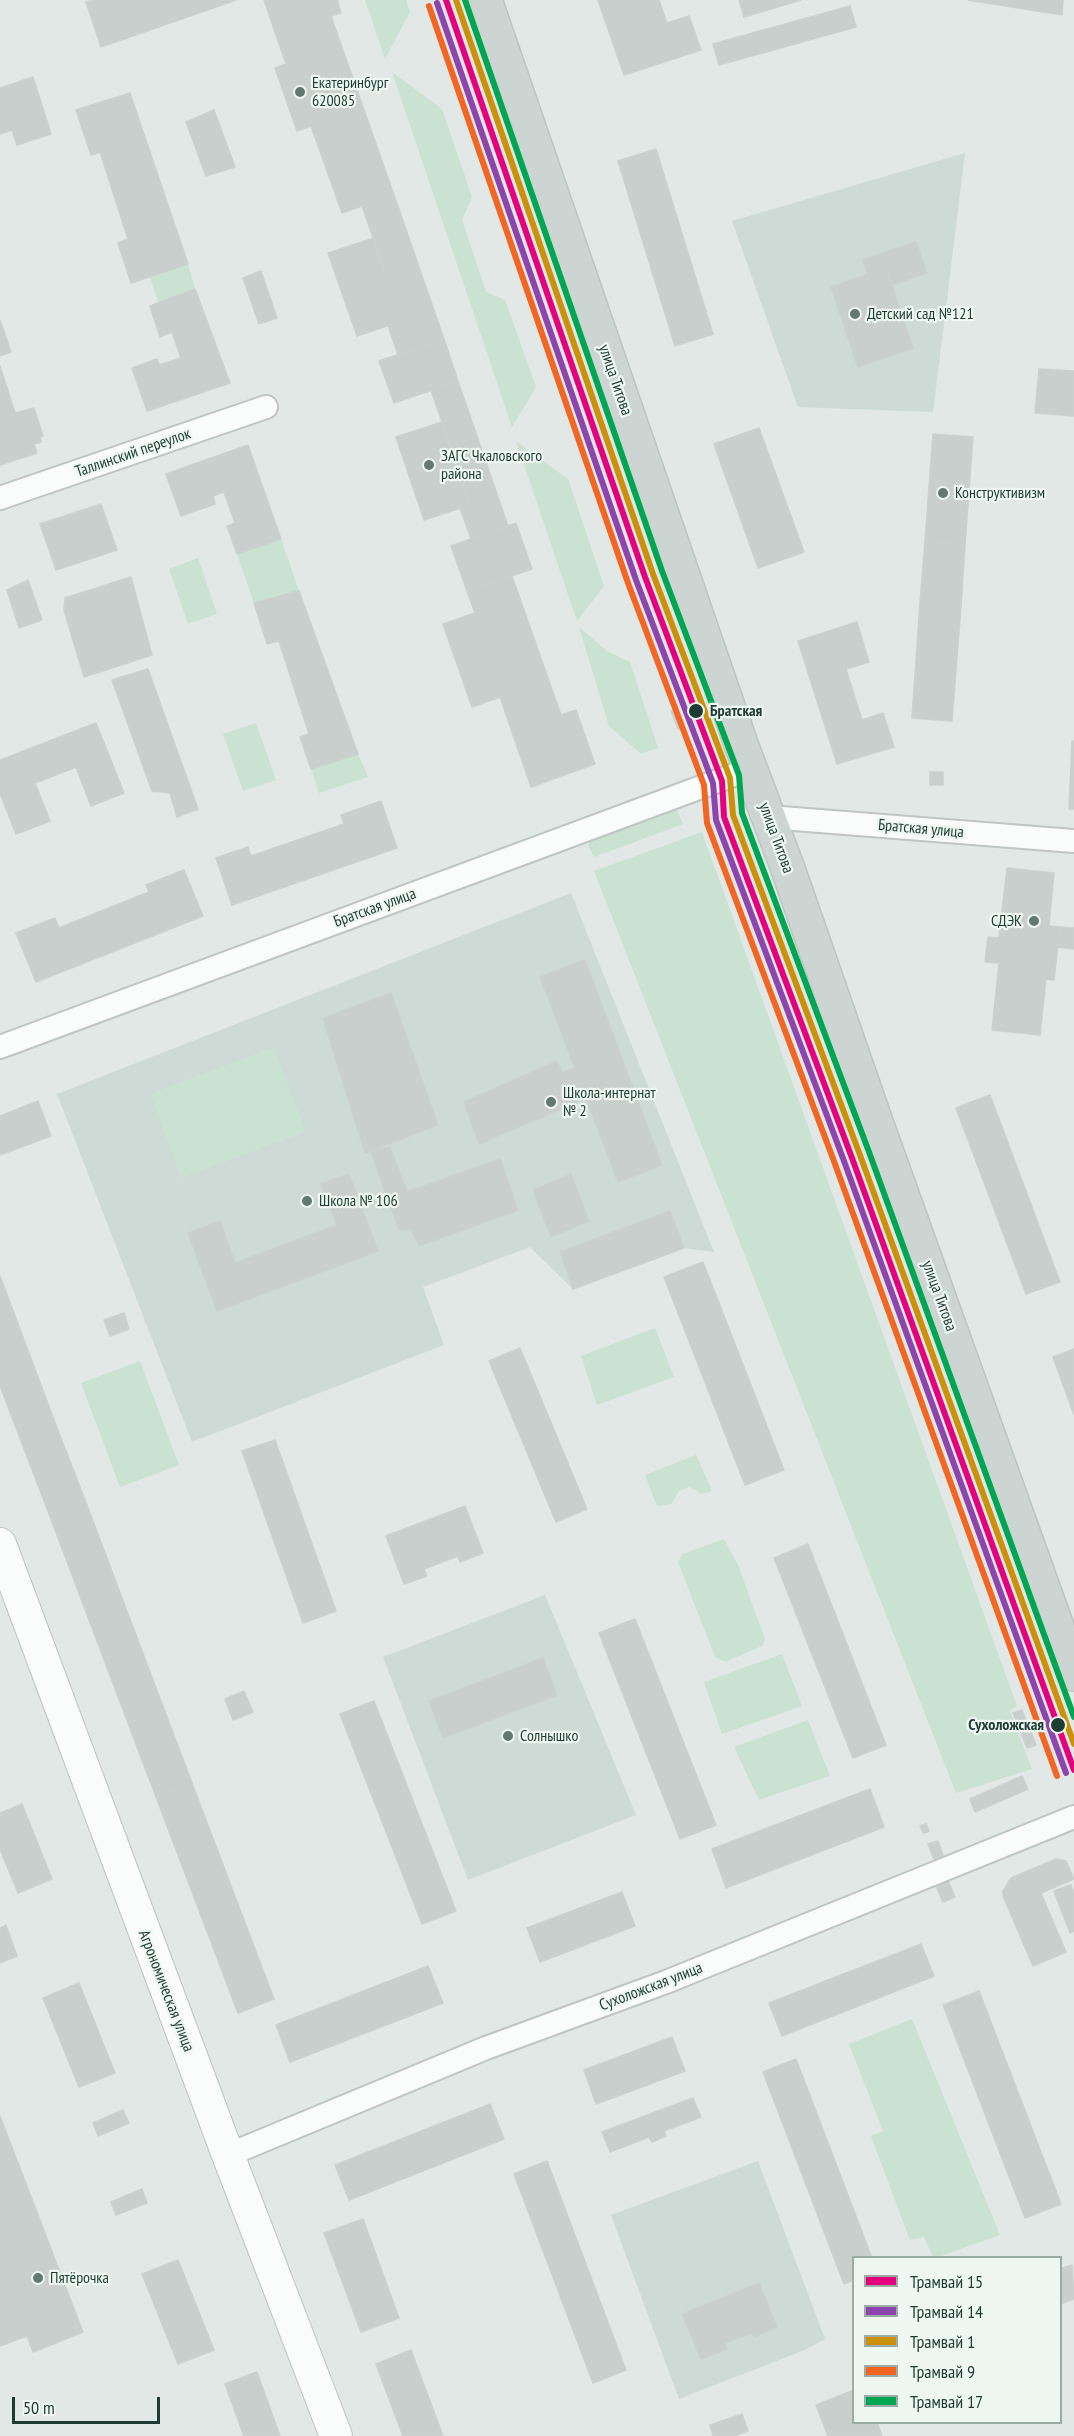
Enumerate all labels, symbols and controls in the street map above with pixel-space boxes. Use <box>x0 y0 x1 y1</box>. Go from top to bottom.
place label: Екатеринбург 620085 <box>312 73 388 111</box>
marker: Екатеринбург 620085 <box>293 85 307 99</box>
place label: Детский сад №121 <box>867 304 974 324</box>
marker: Детский сад №121 <box>848 307 862 321</box>
street label: улица Титова <box>594 342 636 418</box>
street label: Таллинский переулок <box>73 424 193 482</box>
place label: ЗАГС Чкаловского района <box>441 446 542 484</box>
marker: ЗАГС Чкаловского района <box>422 458 436 472</box>
place label: Конструктивизм <box>955 483 1045 503</box>
marker: Конструктивизм <box>936 486 950 500</box>
place label: Братская <box>710 701 762 721</box>
marker: Братская <box>687 702 705 720</box>
street label: улица Титова <box>754 800 798 876</box>
street label: Братская улица <box>877 816 965 842</box>
street label: Братская улица <box>331 884 419 932</box>
place label: СДЭК <box>991 911 1022 931</box>
marker: СДЭК <box>1027 914 1041 928</box>
place label: Школа-интернат № 2 <box>563 1083 656 1121</box>
marker: Школа-интернат № 2 <box>544 1095 558 1109</box>
place label: Школа № 106 <box>319 1191 398 1211</box>
marker: Школа № 106 <box>300 1194 314 1208</box>
street label: улица Титова <box>917 1258 961 1334</box>
place label: Сухоложская <box>968 1715 1044 1735</box>
marker: Сухоложская <box>1049 1716 1067 1734</box>
place label: Солнышко <box>520 1726 578 1746</box>
marker: Солнышко <box>501 1729 515 1743</box>
street label: Агрономическая улица <box>134 1927 198 2055</box>
street label: Сухоложская улица <box>597 1959 705 2015</box>
legend <box>852 2256 1062 2424</box>
place label: Пятёрочка <box>50 2268 109 2288</box>
text: Трамвай 15 <box>910 2270 983 2293</box>
marker: Пятёрочка <box>31 2271 45 2285</box>
text: Трамвай 14 <box>910 2300 983 2323</box>
text: Трамвай 1 <box>910 2330 975 2353</box>
text: Трамвай 9 <box>910 2360 975 2383</box>
scale bar <box>15 2385 164 2423</box>
text: Трамвай 17 <box>910 2390 983 2413</box>
text: 50 m <box>23 2396 55 2419</box>

